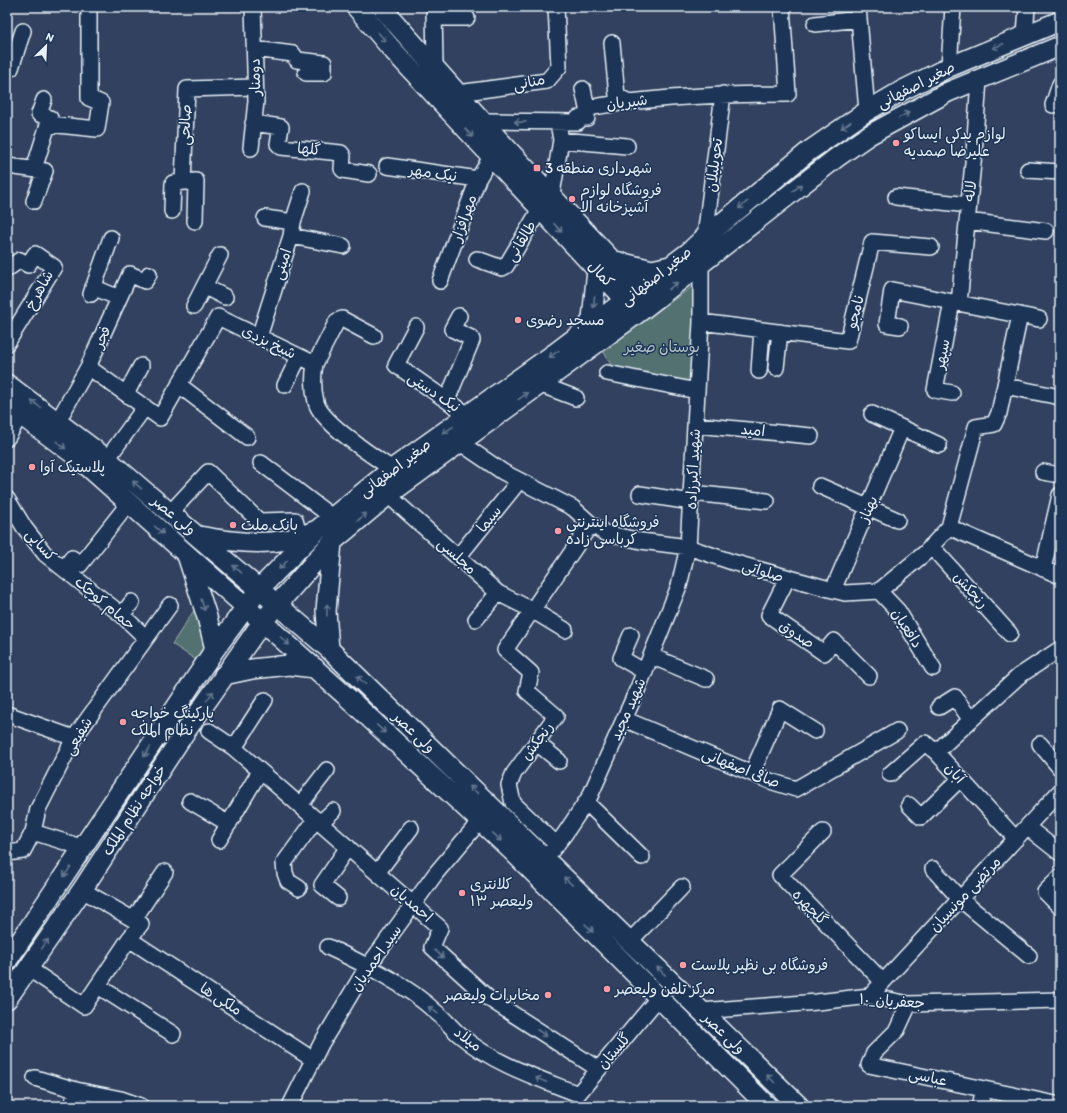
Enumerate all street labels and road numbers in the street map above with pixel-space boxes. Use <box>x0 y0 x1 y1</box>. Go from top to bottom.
street label: دومنار <box>246 58 264 97</box>
street label: صغیر اصفهانی <box>874 58 959 113</box>
street label: منانی <box>511 70 547 95</box>
street label: شیریان <box>605 91 649 113</box>
street label: صالحی <box>175 104 196 146</box>
street label: تحویلیلان <box>702 136 726 193</box>
street label: گلها <box>296 139 322 159</box>
street label: نیک مهر <box>406 160 458 185</box>
street label: لاله <box>960 180 980 202</box>
street label: مهرافزار <box>447 192 481 245</box>
street label: طالقانی <box>502 217 541 265</box>
street label: صغیر اصفهانی <box>617 243 696 310</box>
street label: امینی <box>269 246 296 282</box>
street label: کمال <box>584 257 618 291</box>
street label: شاهرخ <box>21 267 58 313</box>
street label: نامجو <box>842 293 868 332</box>
street label: شیخ یزدی <box>239 321 299 364</box>
street label: فجر <box>88 323 115 353</box>
street label: سپهر <box>930 337 955 373</box>
street label: نیک دستی <box>404 368 464 417</box>
street label: امید <box>740 420 766 440</box>
street label: شهید اکبرزاده <box>682 428 704 510</box>
street label: صغیر اصفهانی <box>356 435 435 502</box>
street label: ولی عصر <box>146 490 200 540</box>
street label: بهناز <box>854 493 882 526</box>
street label: سیما <box>473 502 505 536</box>
street label: کسایی <box>21 525 60 566</box>
street label: مجلسی <box>433 534 480 579</box>
street label: صلواتی <box>740 556 786 587</box>
street label: رنجکش <box>950 568 992 612</box>
street label: حمام کوچک <box>70 573 139 635</box>
street label: دافعیان <box>888 605 926 651</box>
street label: صدوق <box>776 616 818 653</box>
street label: شهید مجید <box>606 675 650 743</box>
street label: ولی عصر <box>387 706 439 757</box>
street label: شفیعی <box>60 714 97 759</box>
street label: رنجکش <box>517 718 557 764</box>
street label: صافی اصفهانی <box>699 743 783 793</box>
street label: آبان <box>941 759 970 788</box>
street label: خواجه نظام الملک <box>98 761 172 860</box>
street label: مرتضی مونسیان <box>925 852 1005 936</box>
street label: احمدیان <box>387 880 437 926</box>
street label: گلچهره <box>788 885 831 929</box>
street label: سید احمدیان <box>346 921 406 995</box>
street label: ملکی ها <box>196 979 245 1020</box>
street label: ۱۰_جعفریان <box>859 990 925 1012</box>
street label: ولی عصر <box>697 1007 749 1058</box>
street label: میلاد <box>451 1023 485 1055</box>
street label: گلستان <box>593 1029 635 1073</box>
street label: عباسی <box>907 1064 949 1091</box>

